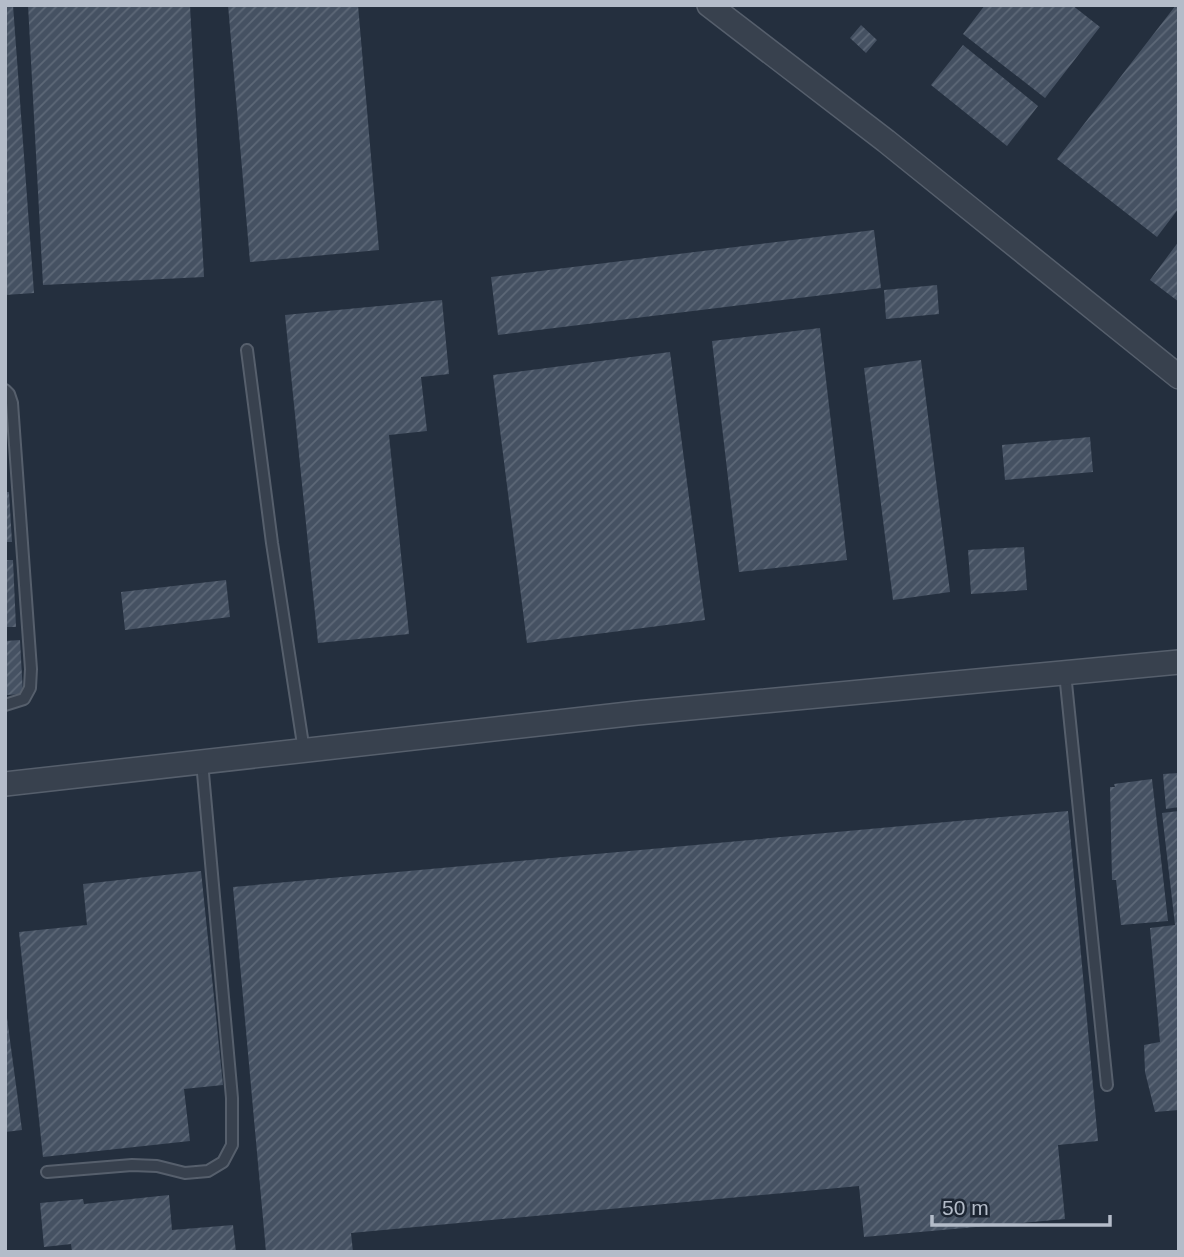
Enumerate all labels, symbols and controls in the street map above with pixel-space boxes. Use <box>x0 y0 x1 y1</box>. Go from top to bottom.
scale bar <box>932 1184 1110 1228</box>
text: 50 m <box>942 1196 989 1219</box>

